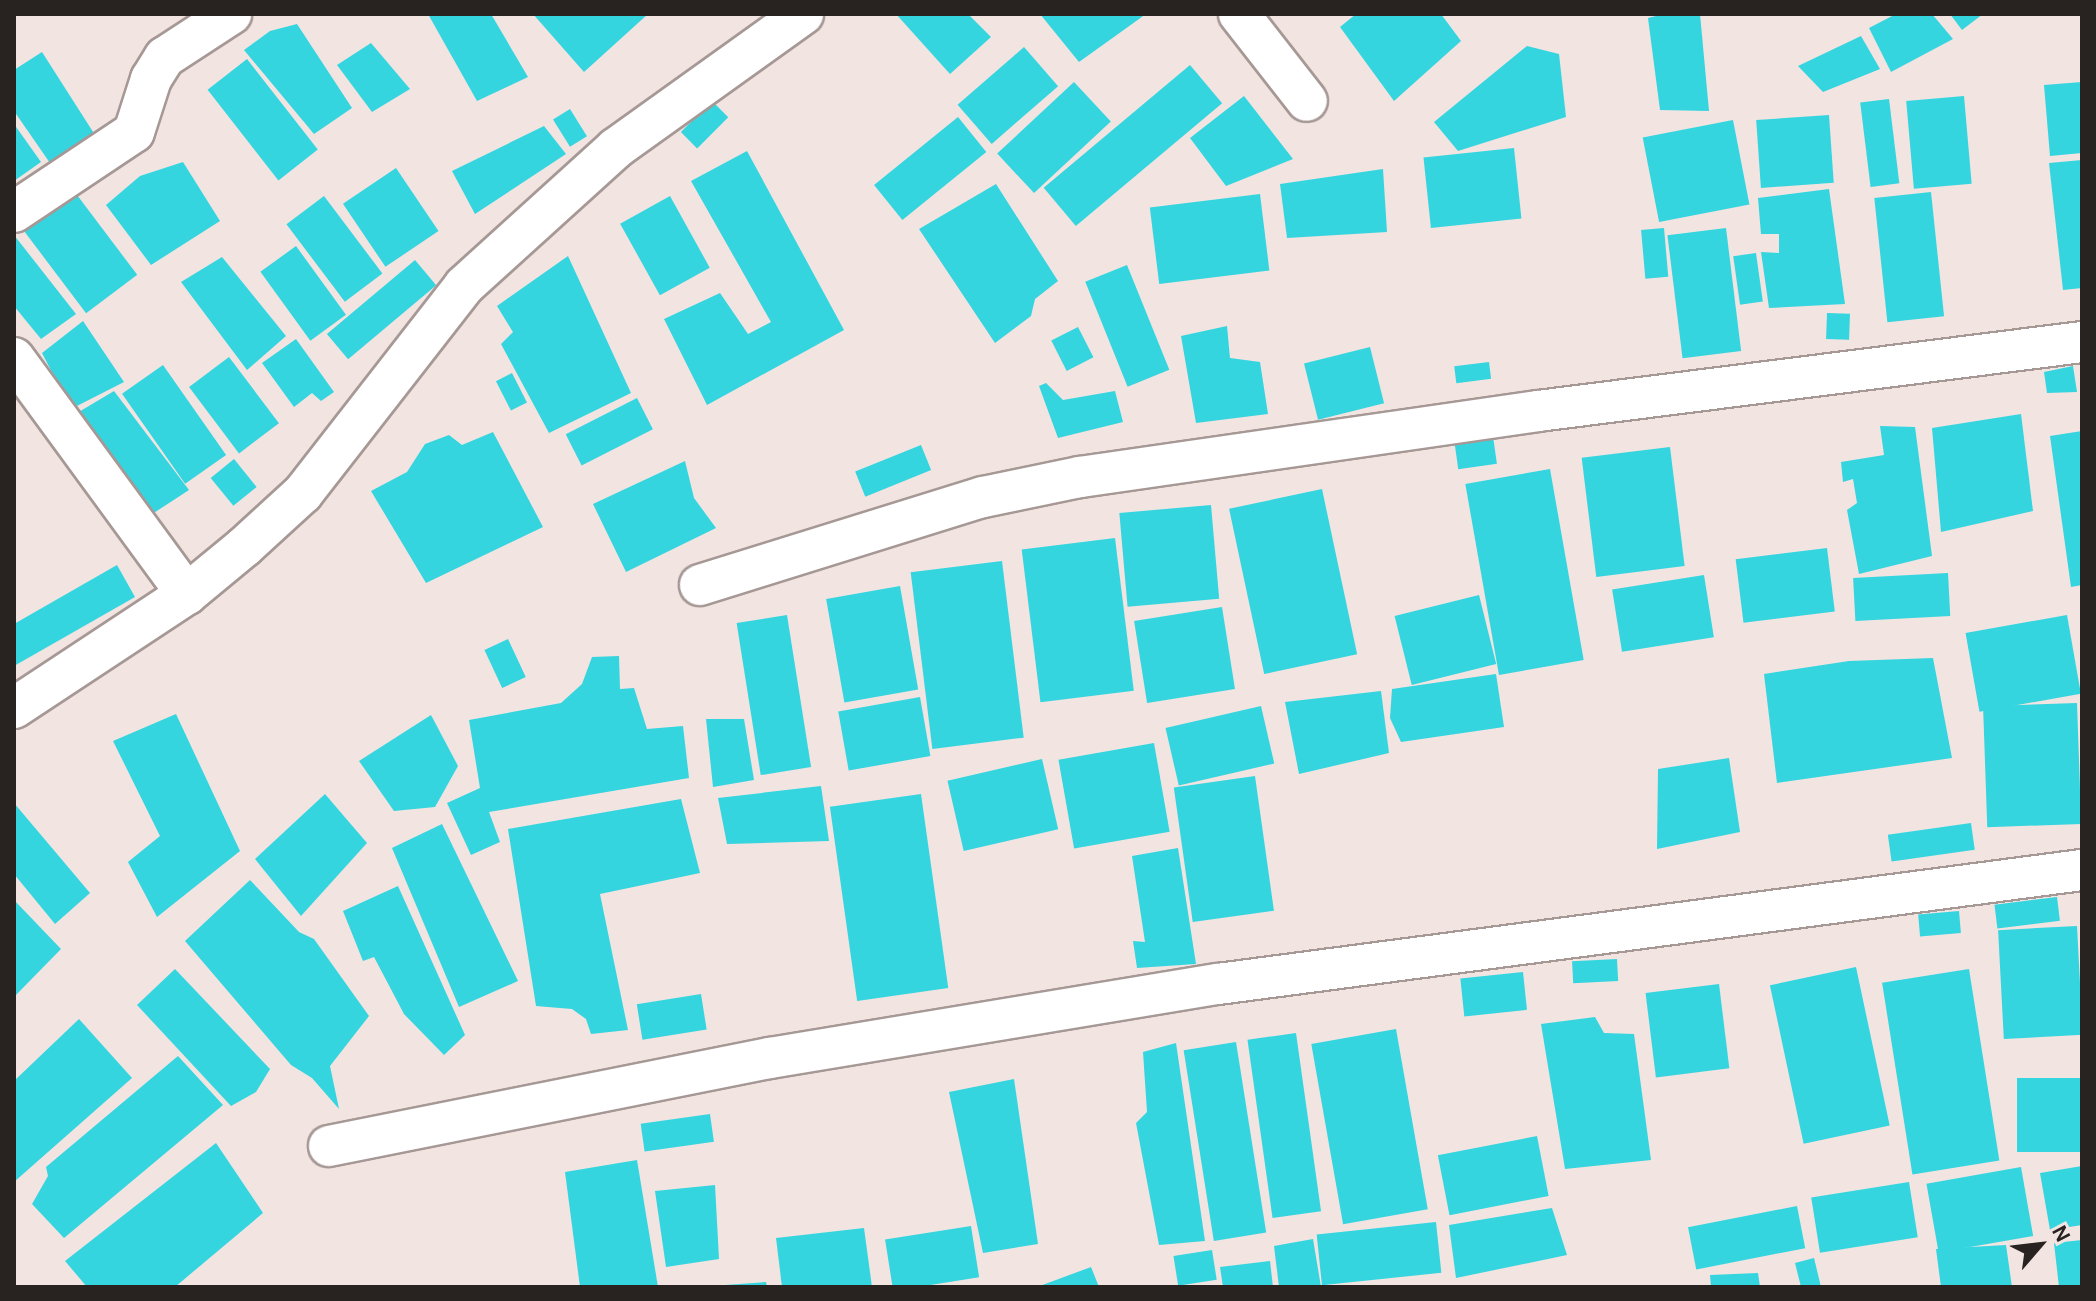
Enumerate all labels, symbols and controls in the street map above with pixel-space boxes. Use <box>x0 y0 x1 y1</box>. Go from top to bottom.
north arrow <box>2000 1205 2080 1285</box>
text: N <box>2046 1221 2076 1247</box>

